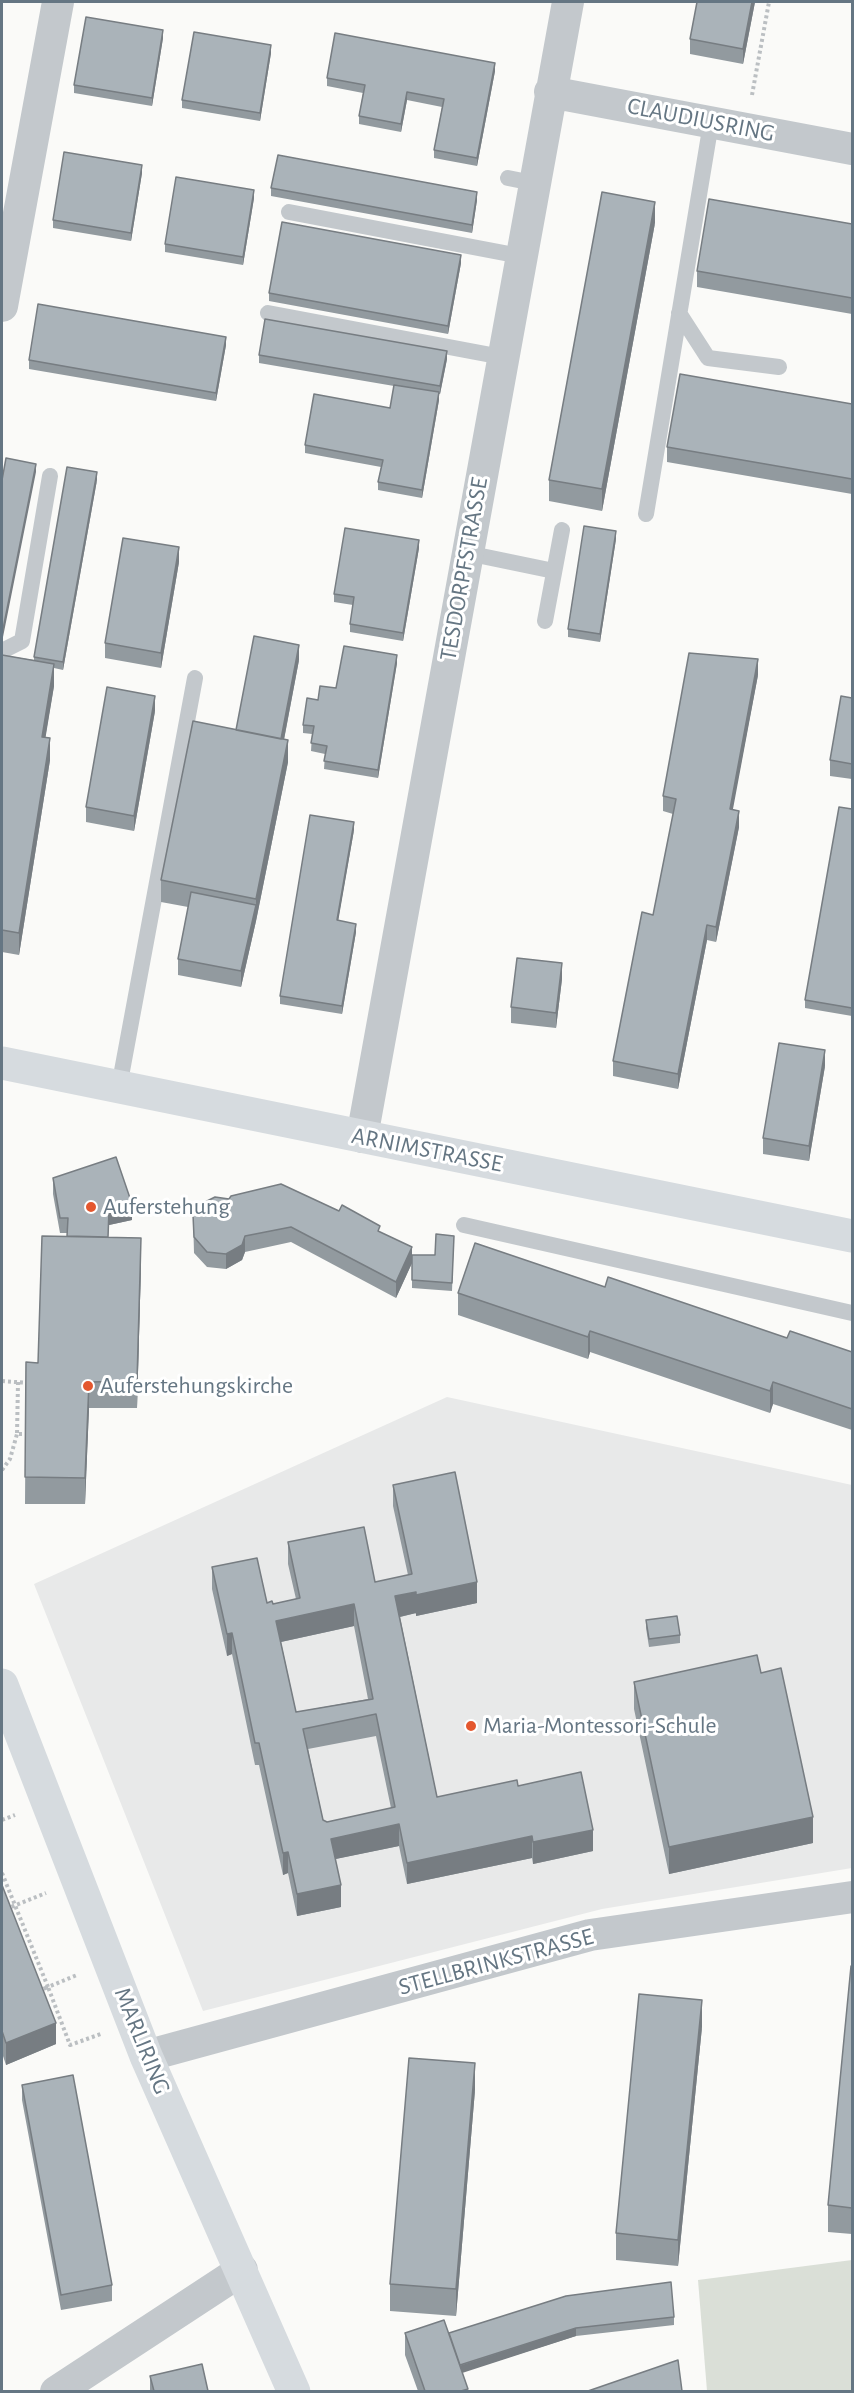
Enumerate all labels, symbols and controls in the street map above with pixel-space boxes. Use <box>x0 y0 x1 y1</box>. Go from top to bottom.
street label: CLAUDIUSRING <box>625 92 777 148</box>
street label: TESDORPFSTRASSE <box>434 475 494 663</box>
street label: ARNIMSTRASSE <box>349 1121 505 1179</box>
place label: Auferstehung <box>103 1193 230 1221</box>
marker: Auferstehung <box>84 1200 98 1214</box>
place label: Auferstehungskirche <box>100 1372 293 1400</box>
marker: Auferstehungskirche <box>81 1379 95 1393</box>
place label: Maria-Montessori-Schule <box>483 1712 717 1740</box>
marker: Maria-Montessori-Schule <box>464 1719 478 1733</box>
street label: STELLBRINKSTRASSE <box>395 1922 597 2002</box>
street label: MARLIRING <box>108 1983 176 2099</box>

